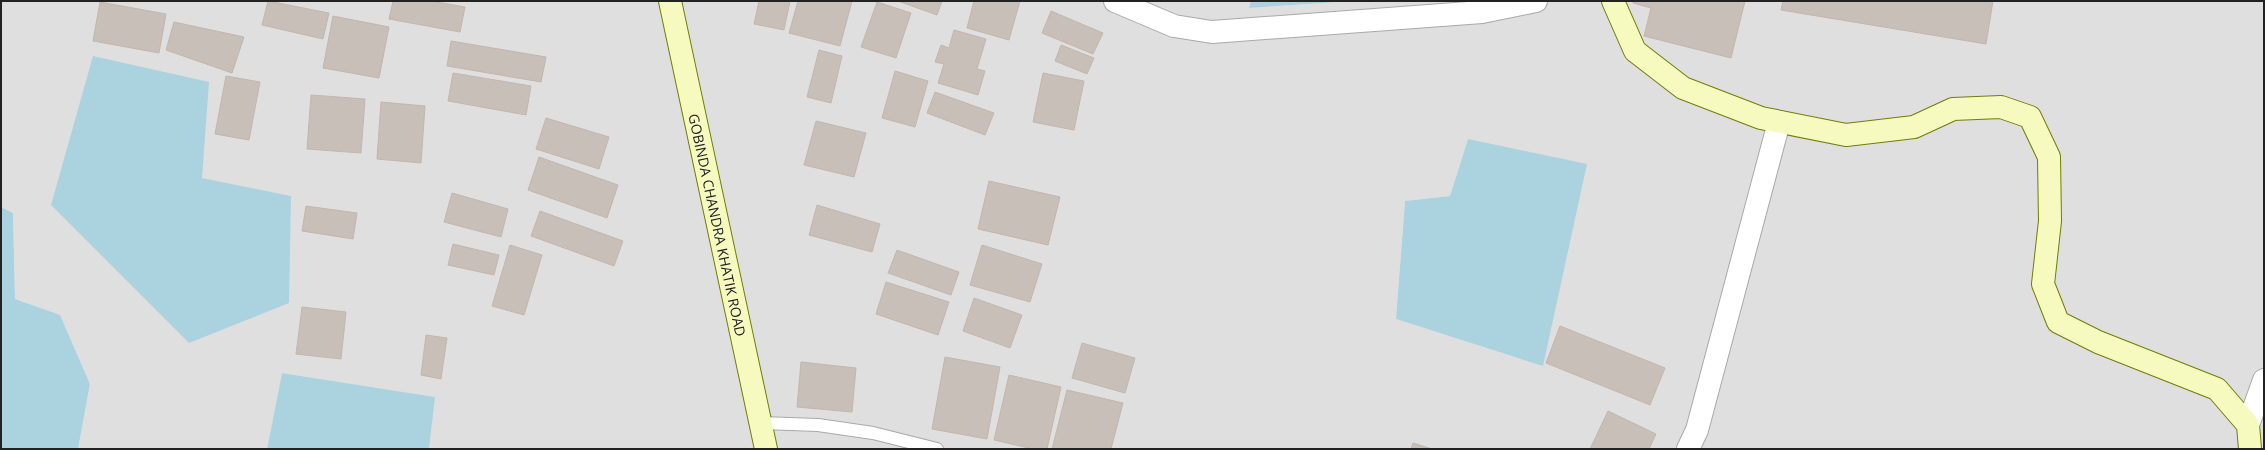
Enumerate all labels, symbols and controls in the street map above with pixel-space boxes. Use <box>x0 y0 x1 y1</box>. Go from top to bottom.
street label: GOBINDA CHANDRA KHATIK ROAD <box>685 112 751 338</box>

